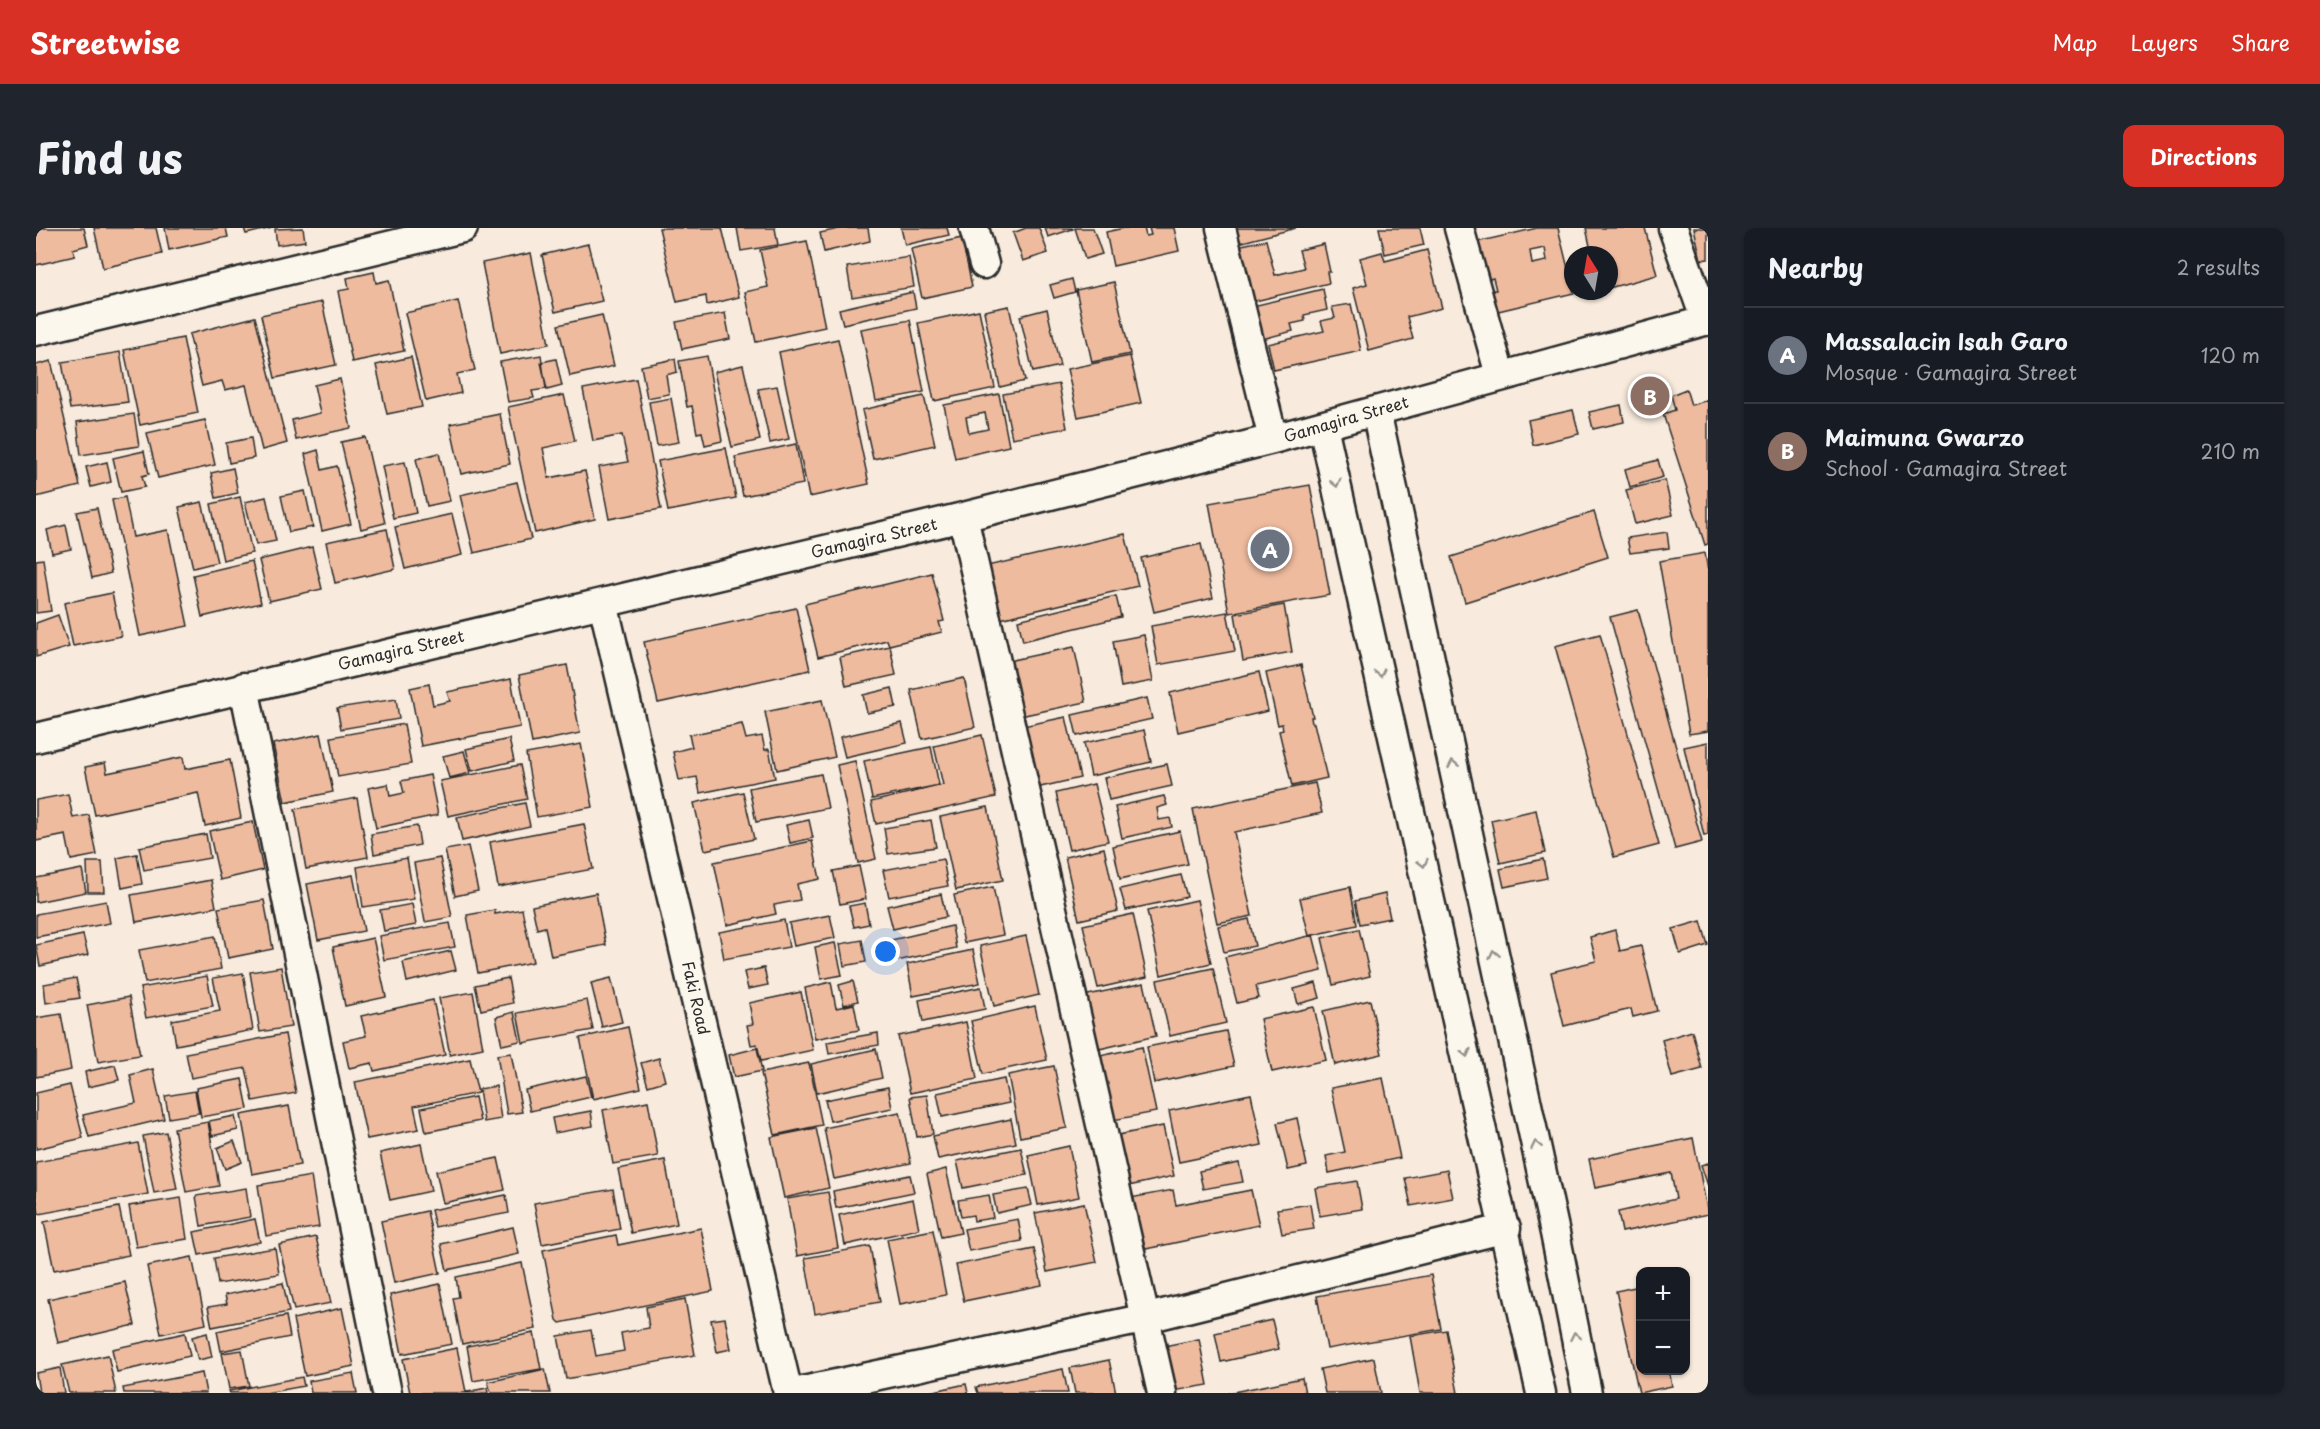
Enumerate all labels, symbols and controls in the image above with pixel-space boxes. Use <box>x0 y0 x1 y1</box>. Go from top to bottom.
text: Streetwise <box>30 21 180 64</box>
text: Map <box>2053 26 2097 58</box>
text: Layers <box>2130 26 2198 58</box>
text: Share <box>2231 26 2290 58</box>
text: Find us <box>36 125 183 188</box>
button: Directions <box>2123 125 2284 187</box>
north arrow <box>1564 246 1618 300</box>
text: Nearby <box>1768 248 1863 287</box>
text: 2 results <box>2177 252 2260 282</box>
text: Massalacin Isah Garo <box>1825 324 2068 357</box>
text: A <box>1780 340 1795 370</box>
text: 120 m <box>2201 340 2260 370</box>
text: Mosque · Gamagira Street <box>1825 357 2077 387</box>
pin: B <box>1630 374 1670 418</box>
street label: Gamagira Street <box>1280 389 1411 447</box>
text: Maimuna Gwarzo <box>1825 420 2024 453</box>
text: B <box>1781 436 1794 466</box>
text: 210 m <box>2201 436 2260 466</box>
text: School · Gamagira Street <box>1825 453 2067 483</box>
one-way arrow <box>1329 478 1342 488</box>
street label: Gamagira Street <box>808 511 940 563</box>
pin: A <box>1250 526 1290 572</box>
street label: Gamagira Street <box>335 623 467 675</box>
one-way arrow <box>1372 668 1385 678</box>
one-way arrow <box>1447 759 1460 769</box>
one-way arrow <box>1416 858 1429 868</box>
your location <box>871 937 900 966</box>
one-way arrow <box>1489 949 1502 959</box>
street label: Faki Road <box>677 958 717 1037</box>
one-way arrow <box>1459 1048 1472 1058</box>
one-way arrow <box>1530 1140 1543 1150</box>
map controls <box>1636 1267 1690 1375</box>
button: + <box>1636 1267 1690 1321</box>
button: − <box>1636 1321 1690 1375</box>
one-way arrow <box>1569 1331 1582 1341</box>

